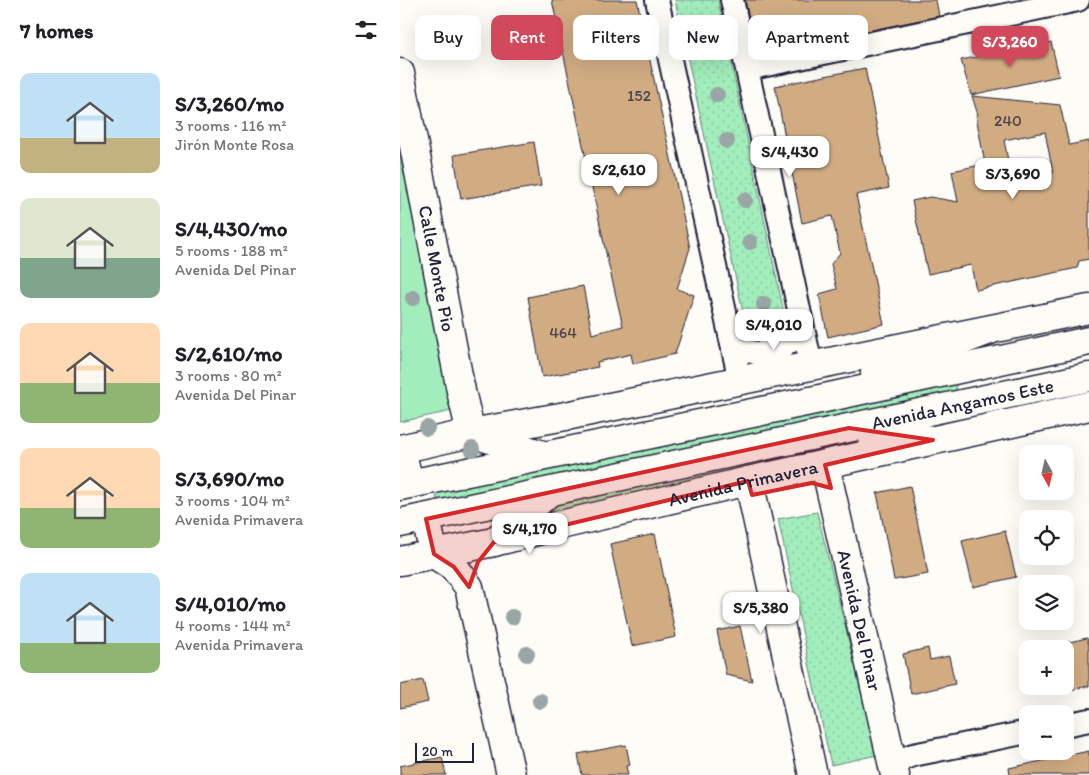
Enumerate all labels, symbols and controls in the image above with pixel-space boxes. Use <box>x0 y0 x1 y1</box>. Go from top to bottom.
chip: Buy <box>415 15 481 60</box>
chip: Rent <box>491 15 563 60</box>
chip: Filters <box>573 15 659 60</box>
chip: New <box>669 15 738 60</box>
chip: Apartment <box>748 15 868 60</box>
icon: filters <box>352 16 380 44</box>
text: 7 homes <box>20 18 94 43</box>
pin: S/3,260 <box>964 26 1056 68</box>
text: S/3,260 <box>983 32 1037 51</box>
house number: 152 <box>627 86 652 105</box>
text: S/3,260/mo <box>175 91 284 116</box>
icon: home <box>60 93 120 153</box>
house number: 240 <box>994 111 1022 130</box>
text: 3 rooms · 116 m² <box>175 116 286 135</box>
text: Jirón Monte Rosa <box>175 135 294 154</box>
pin: S/4,430 <box>744 136 836 178</box>
text: S/4,430 <box>761 142 819 161</box>
pin: S/2,610 <box>573 154 665 196</box>
pin: S/3,690 <box>967 158 1059 200</box>
text: S/2,610 <box>592 160 646 179</box>
text: S/3,690 <box>986 164 1040 183</box>
street label: Calle Monte Pio <box>414 203 460 334</box>
text: S/4,430/mo <box>175 216 287 241</box>
icon: home <box>60 218 120 278</box>
text: 5 rooms · 188 m² <box>175 241 288 260</box>
text: Avenida Del Pinar <box>175 260 296 279</box>
pin: S/4,010 <box>728 308 820 351</box>
text: S/4,010 <box>746 315 802 334</box>
house number: 464 <box>549 323 577 342</box>
text: S/2,610/mo <box>175 341 283 366</box>
icon: home <box>60 343 120 403</box>
text: 3 rooms · 80 m² <box>175 366 282 385</box>
street label: Avenida Angamos Este <box>869 374 1056 435</box>
text: Avenida Del Pinar <box>175 385 296 404</box>
north arrow <box>1019 445 1074 500</box>
map controls <box>1019 445 1074 760</box>
street label: Avenida Primavera <box>666 455 820 511</box>
text: S/3,690/mo <box>175 466 284 491</box>
icon: home <box>60 468 120 528</box>
text: 3 rooms · 104 m² <box>175 491 290 510</box>
text: Avenida Primavera <box>175 510 303 529</box>
button: locate <box>1019 510 1074 565</box>
pin: S/4,170 <box>484 512 576 555</box>
text: S/4,170 <box>503 519 557 538</box>
street label: Avenida Del Pinar <box>832 547 887 693</box>
button: layers <box>1019 575 1074 630</box>
text: S/4,010/mo <box>175 591 286 616</box>
pin: S/5,380 <box>715 592 807 634</box>
icon: home <box>60 593 120 653</box>
text: S/5,380 <box>733 598 789 617</box>
text: 4 rooms · 144 m² <box>175 616 291 635</box>
text: Avenida Primavera <box>175 635 303 654</box>
button: + <box>1019 640 1074 695</box>
button: − <box>1019 705 1074 760</box>
scale bar <box>415 740 474 763</box>
text: 20 m <box>422 743 453 760</box>

